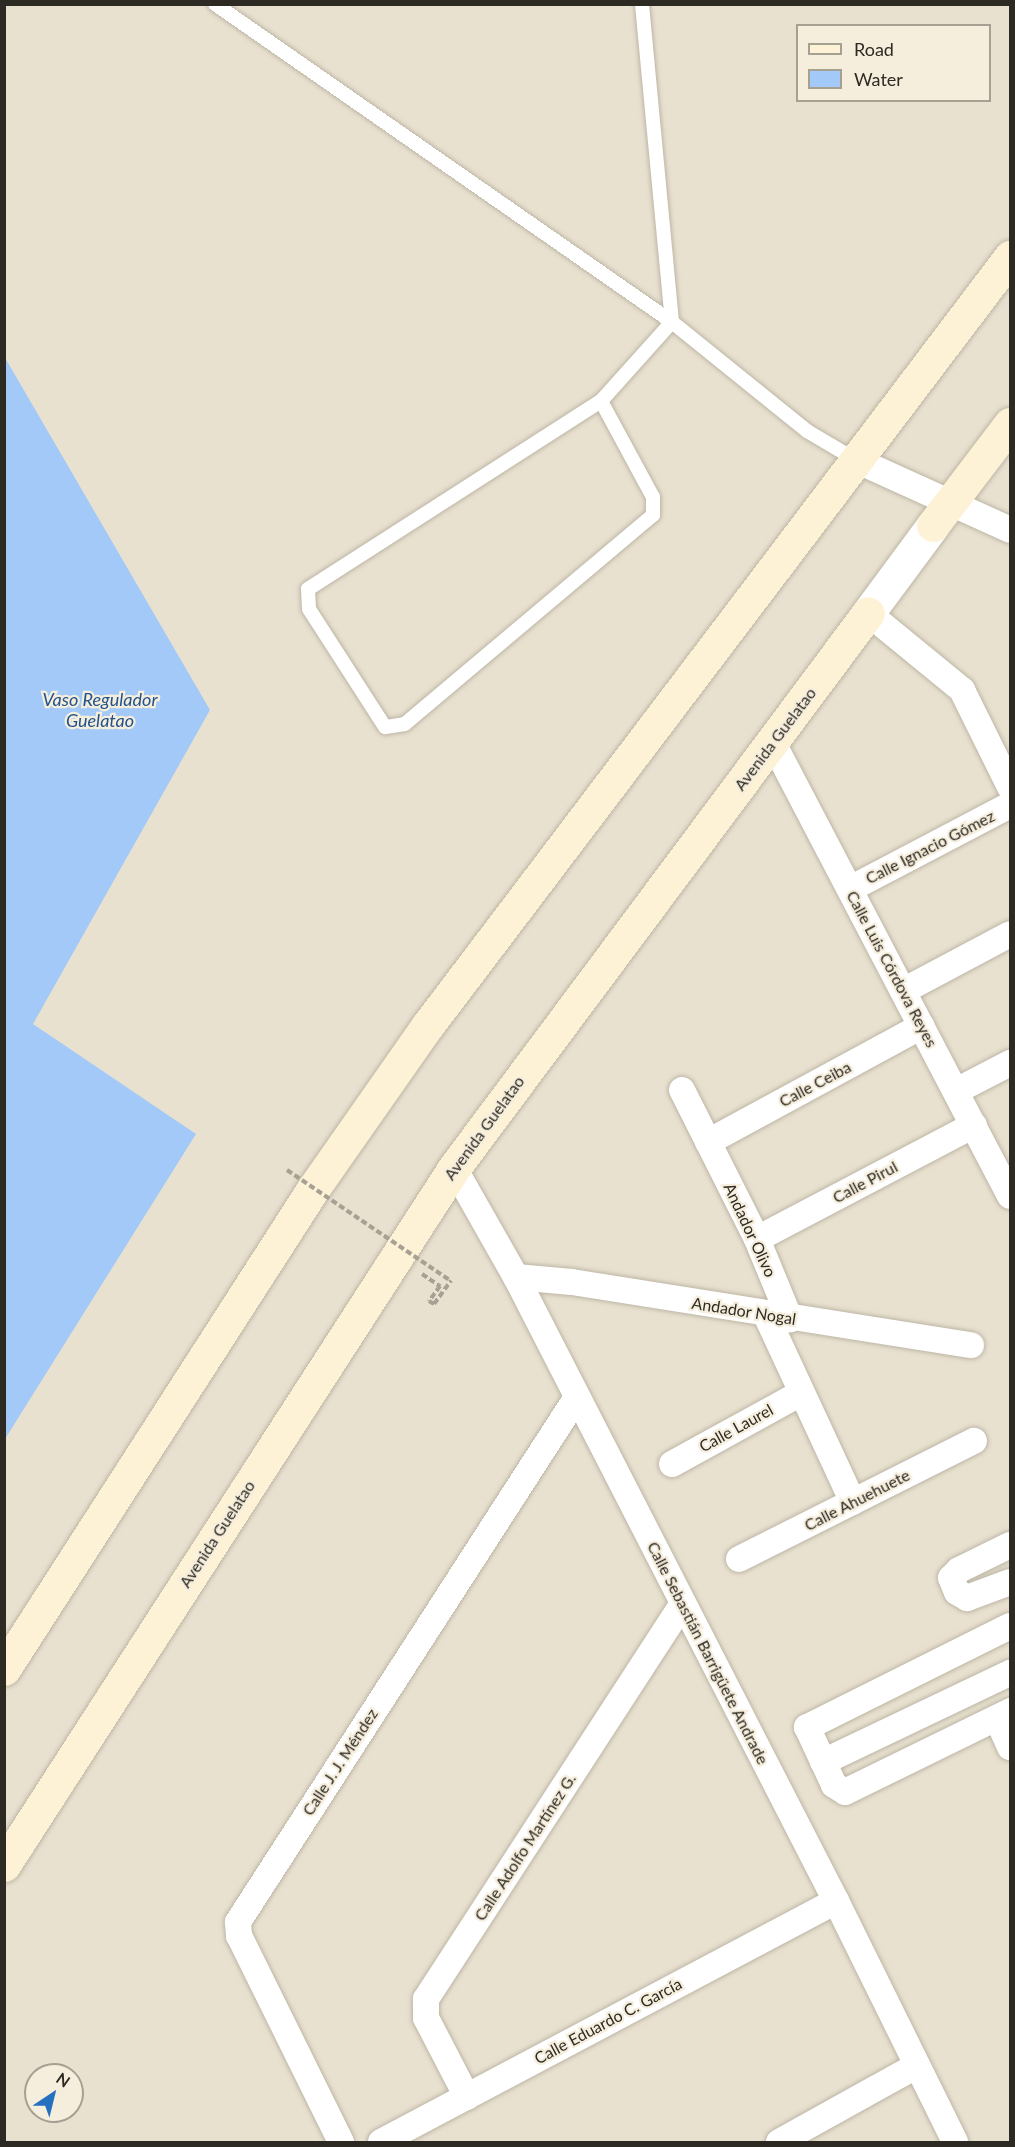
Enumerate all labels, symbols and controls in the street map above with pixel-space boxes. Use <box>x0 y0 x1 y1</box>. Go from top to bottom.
legend <box>796 24 991 102</box>
text: Road <box>854 38 894 60</box>
text: Water <box>854 68 903 90</box>
street label: Avenida Guelatao <box>730 684 820 794</box>
water label: Vaso Regulador Guelatao <box>42 689 158 732</box>
street label: Calle Ignacio Gómez <box>862 806 998 888</box>
street label: Calle Luis Córdova Reyes <box>843 887 941 1051</box>
street label: Calle Ceiba <box>776 1057 854 1111</box>
street label: Avenida Guelatao <box>440 1072 528 1184</box>
street label: Calle Pirul <box>829 1157 901 1207</box>
street label: Andador Olivo <box>720 1180 780 1280</box>
street label: Andador Nogal <box>690 1293 798 1329</box>
street label: Calle Laurel <box>696 1400 776 1456</box>
street label: Calle Ahuehuete <box>801 1465 913 1535</box>
street label: Avenida Guelatao <box>175 1477 259 1591</box>
street label: Calle Sebastián Barrigüete Andrade <box>643 1538 773 1768</box>
street label: Calle J. J. Méndez <box>298 1705 382 1819</box>
street label: Calle Adolfo Martínez G. <box>470 1770 580 1924</box>
street label: Calle Eduardo C. García <box>531 1974 685 2068</box>
north arrow <box>24 2063 84 2123</box>
text: N <box>53 2068 74 2091</box>

